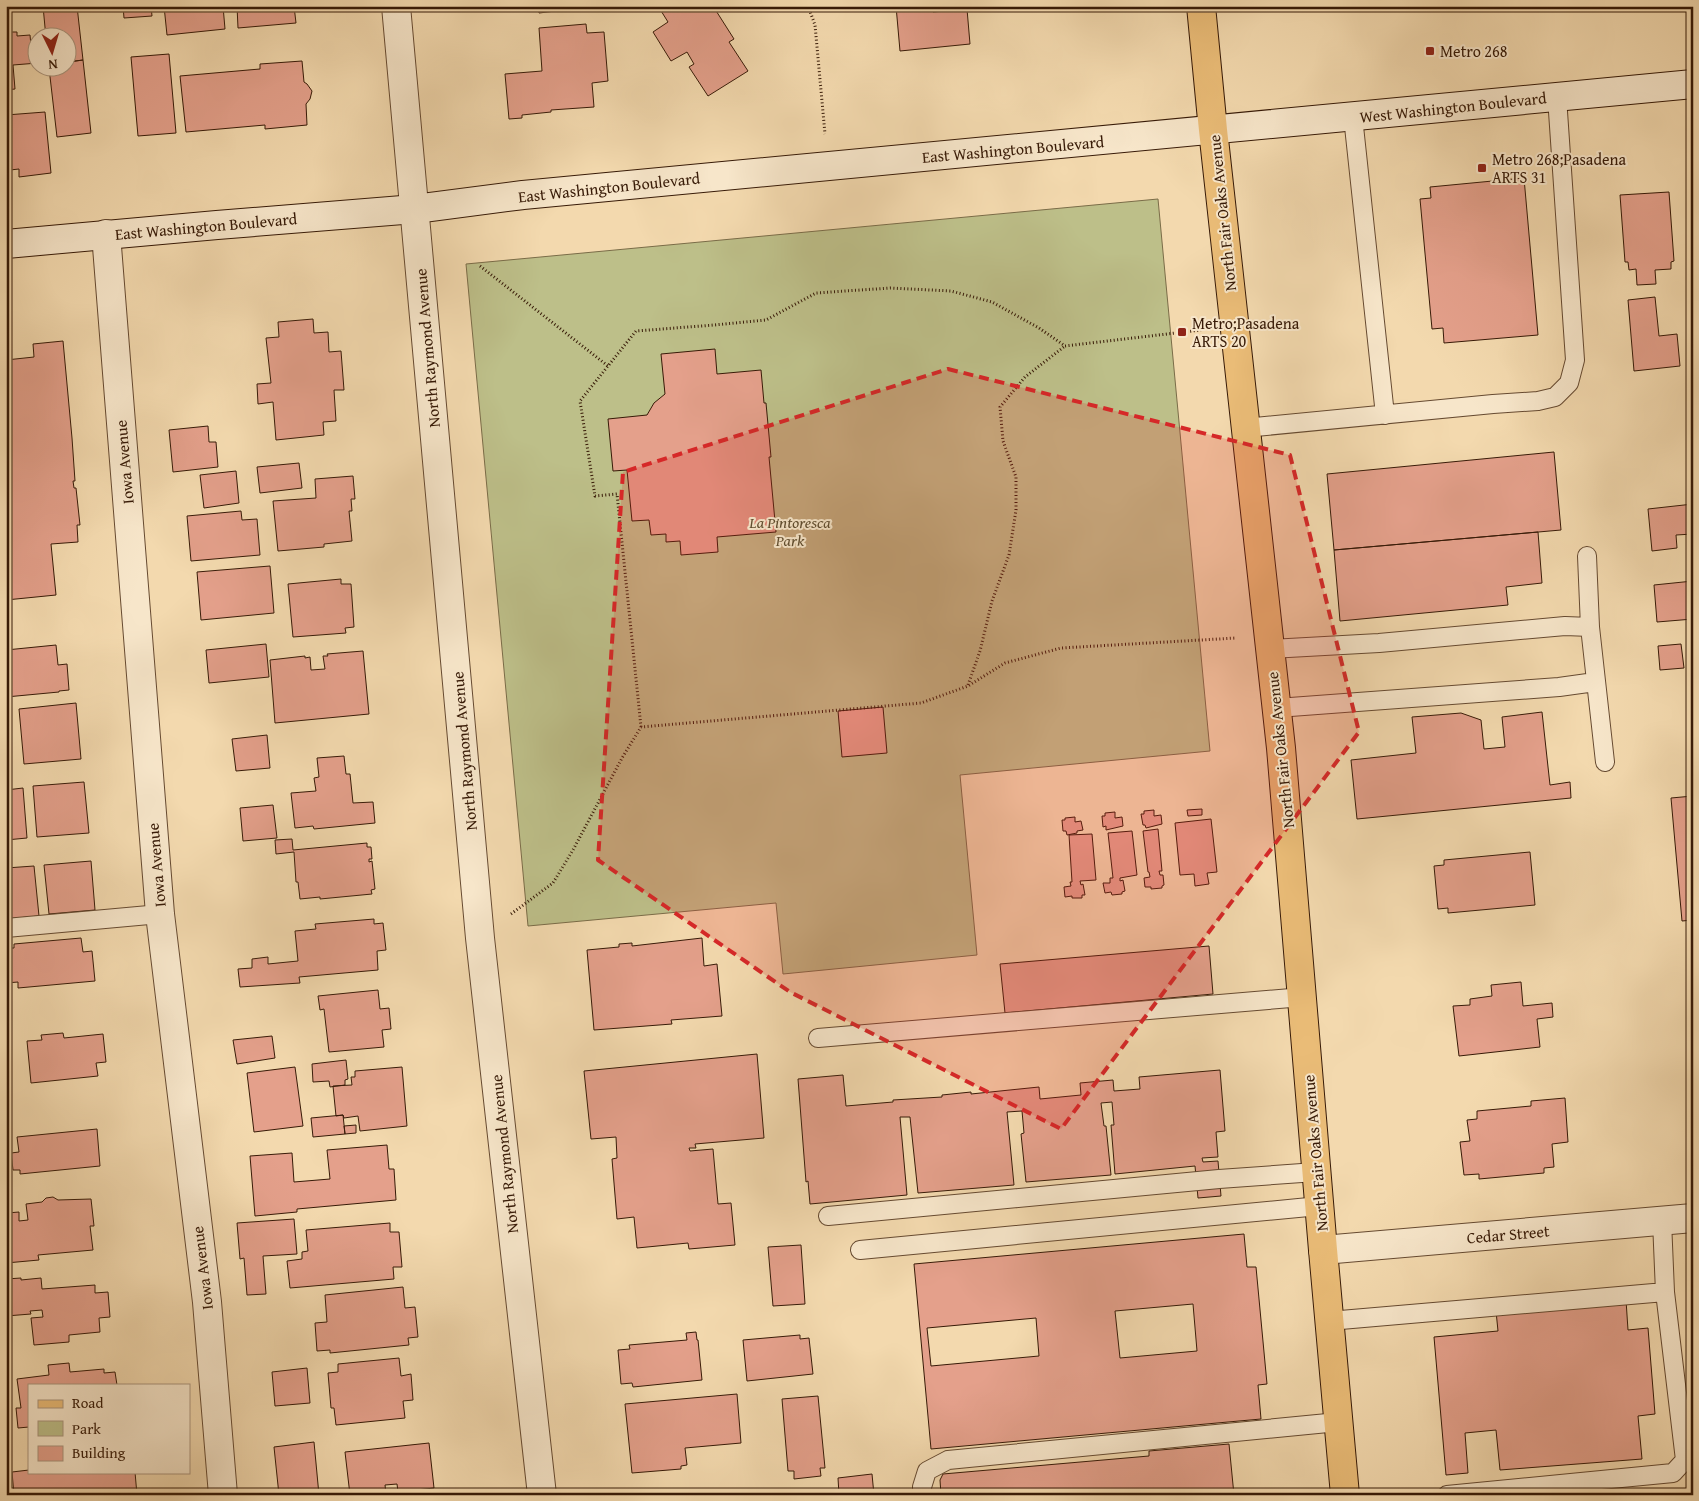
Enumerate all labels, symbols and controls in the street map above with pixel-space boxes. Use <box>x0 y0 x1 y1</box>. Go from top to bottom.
north arrow <box>28 28 78 78</box>
place label: Metro 268 <box>1440 39 1508 63</box>
marker: Metro 268 <box>1424 45 1436 57</box>
text: N <box>47 55 59 75</box>
street label: West Washington Boulevard <box>1358 85 1548 129</box>
street label: East Washington Boulevard <box>921 129 1106 169</box>
street label: North Fair Oaks Avenue <box>1202 134 1242 292</box>
place label: Metro 268;Pasadena ARTS 31 <box>1492 147 1626 189</box>
marker: Metro 268;Pasadena ARTS 31 <box>1476 162 1488 174</box>
street label: East Washington Boulevard <box>517 165 702 208</box>
street label: East Washington Boulevard <box>114 206 299 246</box>
street label: North Raymond Avenue <box>408 267 446 429</box>
place label: Metro;Pasadena ARTS 20 <box>1192 311 1300 353</box>
marker: Metro;Pasadena ARTS 20 <box>1176 326 1188 338</box>
street label: Iowa Avenue <box>108 419 140 505</box>
park label: La Pintoresca Park <box>748 510 831 552</box>
street label: North Raymond Avenue <box>445 670 483 832</box>
street label: North Fair Oaks Avenue <box>1260 671 1300 829</box>
street label: Iowa Avenue <box>140 822 172 908</box>
street label: North Raymond Avenue <box>484 1073 524 1235</box>
street label: North Fair Oaks Avenue <box>1296 1074 1334 1232</box>
street label: Cedar Street <box>1466 1218 1551 1250</box>
street label: Iowa Avenue <box>185 1225 219 1311</box>
legend <box>28 1384 190 1474</box>
text: Road <box>72 1392 103 1413</box>
text: Park <box>72 1418 101 1439</box>
text: Building <box>72 1442 126 1463</box>

